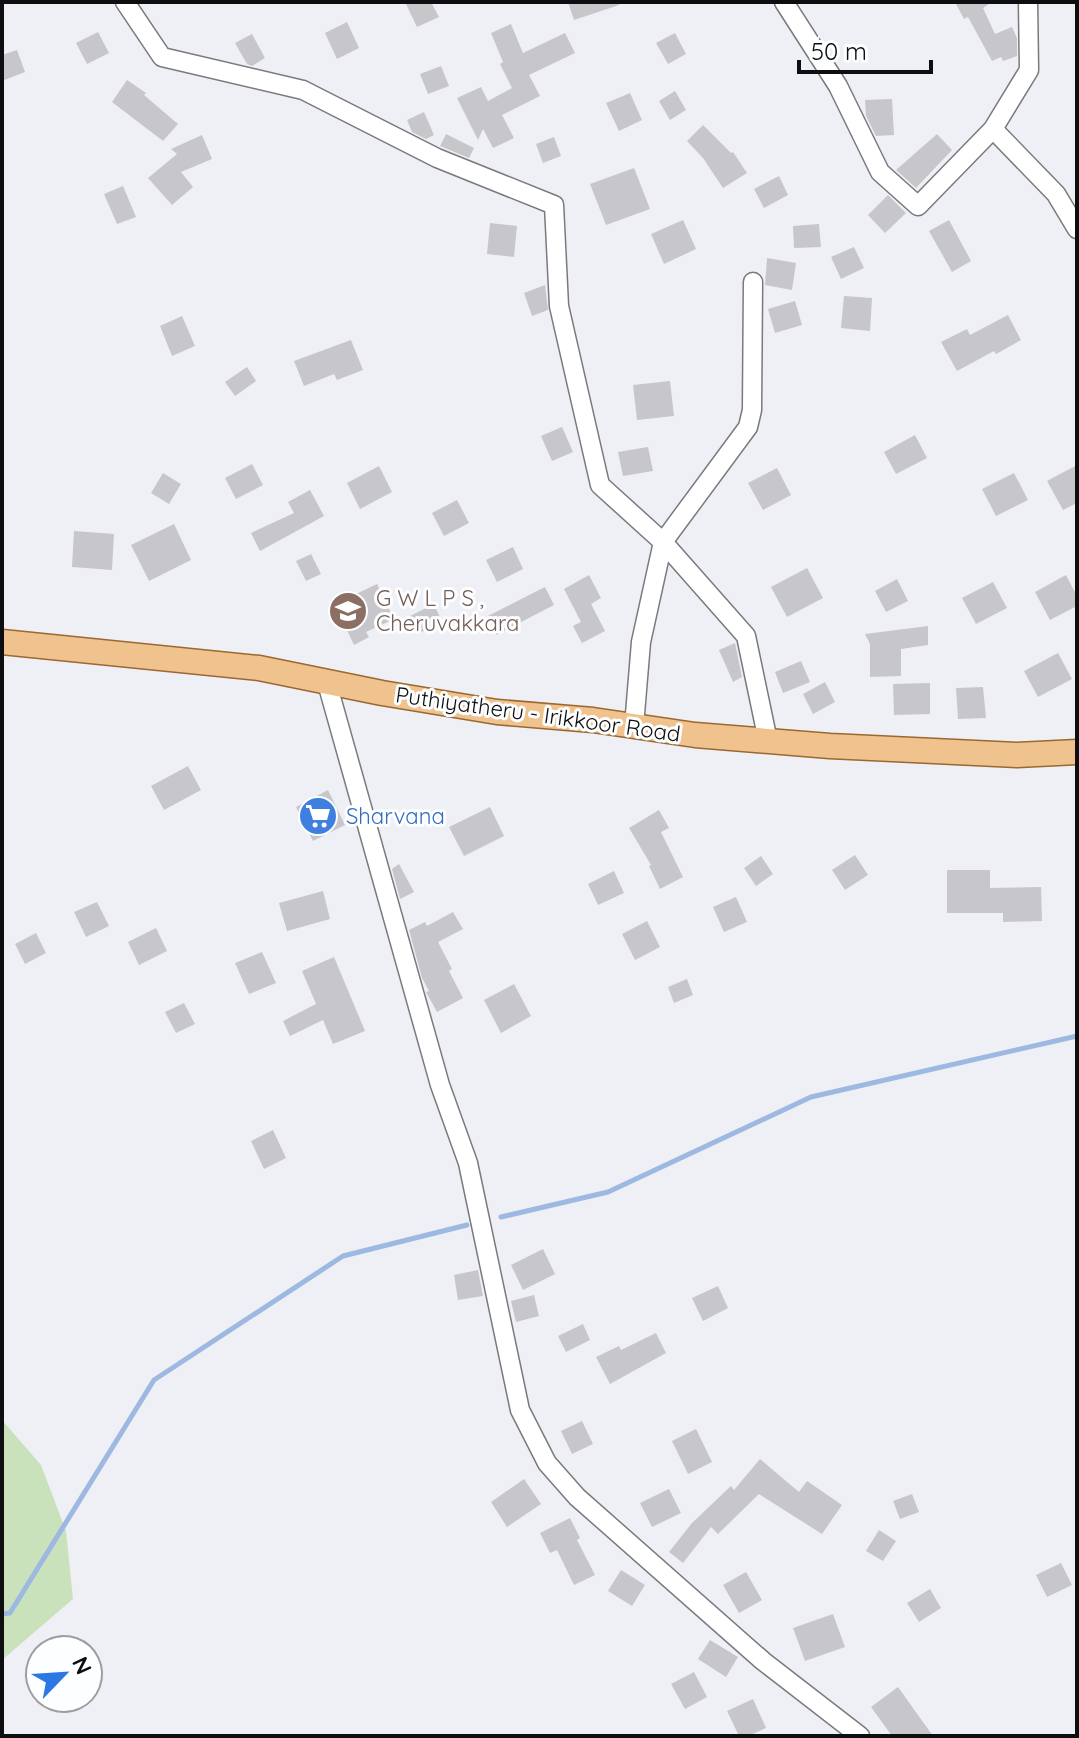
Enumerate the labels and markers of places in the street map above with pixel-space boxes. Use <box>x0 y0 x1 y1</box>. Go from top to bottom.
place label: G W L P S , Cheruvakkara <box>376 584 519 637</box>
school or university icon: G W L P S , Cheruvakkara <box>327 590 369 632</box>
supermarket icon: Sharvana <box>297 795 339 837</box>
place label: Sharvana <box>346 802 445 830</box>

